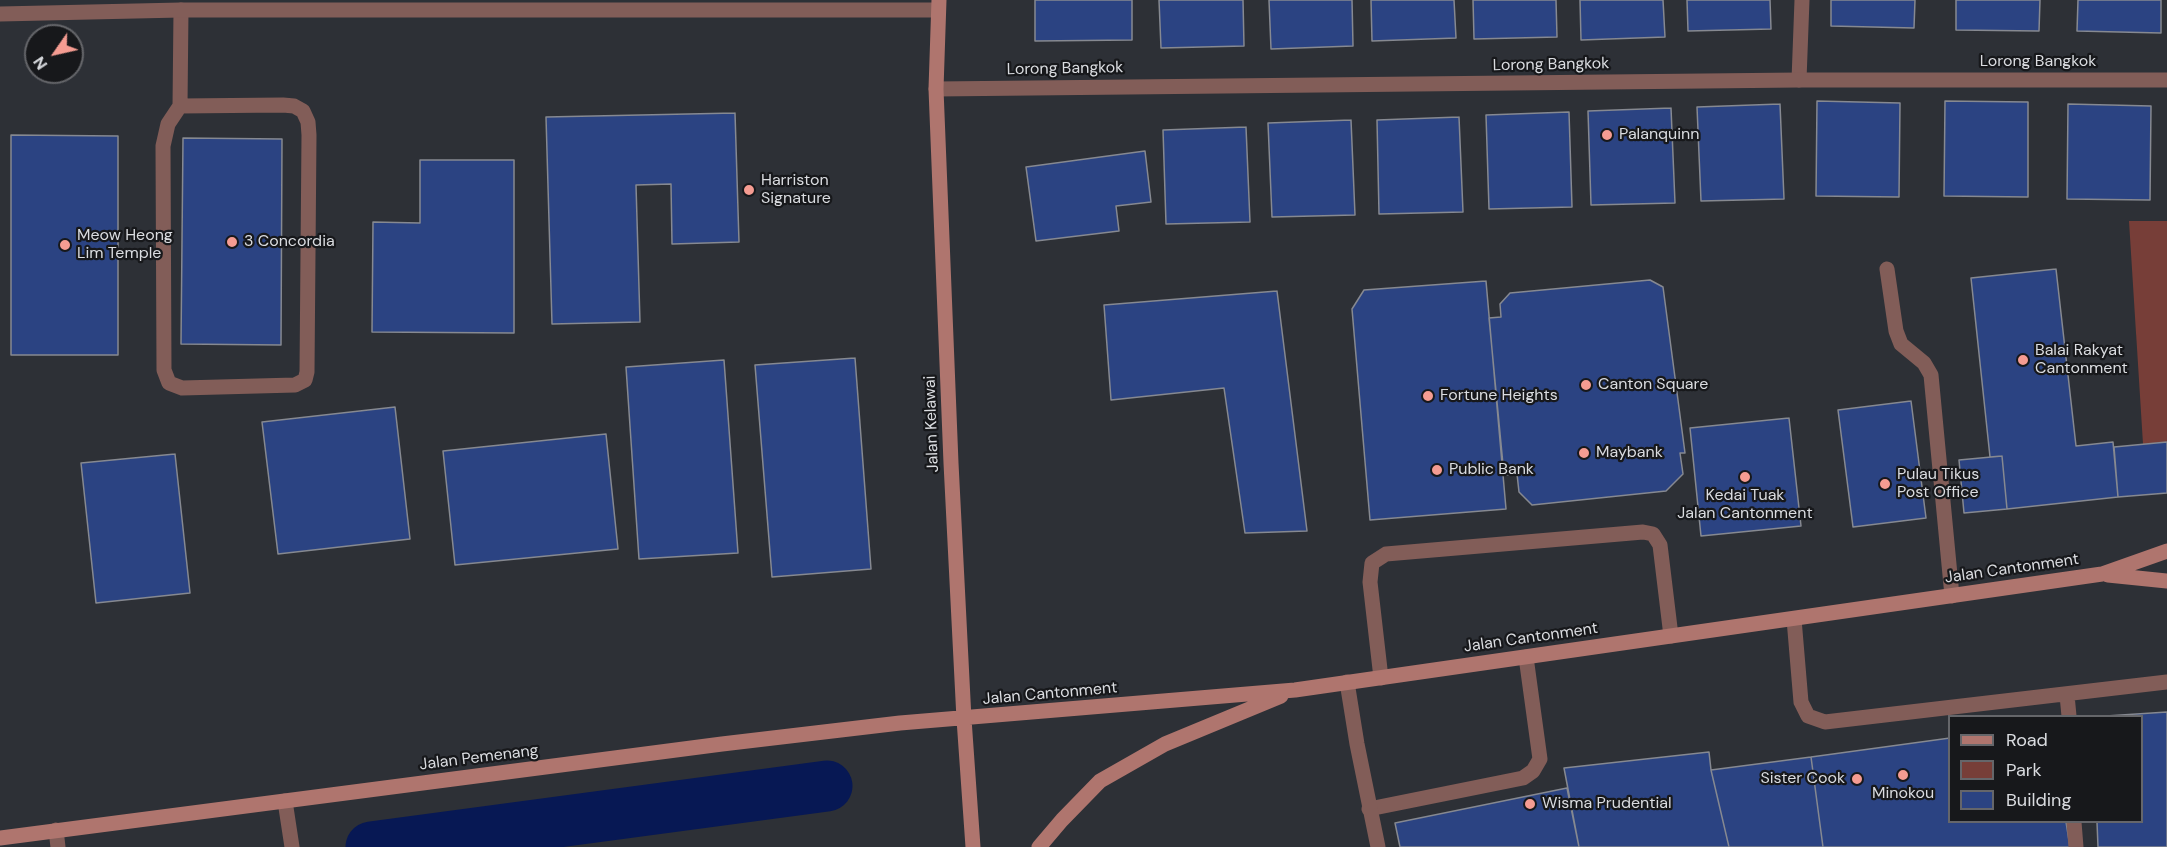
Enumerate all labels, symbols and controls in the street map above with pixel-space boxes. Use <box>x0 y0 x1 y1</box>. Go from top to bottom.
north arrow <box>24 24 84 84</box>
street label: Lorong Bangkok <box>1980 52 2096 72</box>
text: N <box>28 53 52 74</box>
street label: Lorong Bangkok <box>1493 54 1609 76</box>
street label: Lorong Bangkok <box>1007 58 1123 80</box>
place label: Palanquinn <box>1619 125 1699 145</box>
marker: Palanquinn <box>1600 128 1614 142</box>
place label: Harriston Signature <box>761 171 831 209</box>
marker: Harriston Signature <box>742 183 756 197</box>
place label: Meow Heong Lim Temple <box>77 226 173 264</box>
place label: 3 Concordia <box>244 232 335 252</box>
marker: 3 Concordia <box>225 235 239 249</box>
marker: Meow Heong Lim Temple <box>58 238 72 252</box>
place label: Balai Rakyat Cantonment <box>2035 341 2128 379</box>
marker: Balai Rakyat Cantonment <box>2016 353 2030 367</box>
street label: Jalan Kelawai <box>921 375 943 473</box>
place label: Canton Square <box>1598 375 1708 395</box>
marker: Canton Square <box>1579 378 1593 392</box>
place label: Fortune Heights <box>1440 386 1558 406</box>
marker: Fortune Heights <box>1421 389 1435 403</box>
place label: Maybank <box>1596 443 1663 463</box>
marker: Maybank <box>1577 446 1591 460</box>
place label: Public Bank <box>1449 460 1534 480</box>
marker: Public Bank <box>1430 463 1444 477</box>
place label: Pulau Tikus Post Office <box>1897 465 1979 503</box>
marker: Kedai Tuak Jalan Cantonment <box>1738 470 1752 484</box>
marker: Pulau Tikus Post Office <box>1878 477 1892 491</box>
place label: Kedai Tuak Jalan Cantonment <box>1677 486 1813 524</box>
street label: Jalan Cantonment <box>1944 550 2080 588</box>
street label: Jalan Cantonment <box>1463 619 1599 657</box>
street label: Jalan Cantonment <box>982 679 1118 709</box>
legend <box>1948 715 2143 823</box>
text: Road <box>2006 728 2048 752</box>
street label: Jalan Pemenang <box>418 741 540 775</box>
text: Park <box>2006 758 2042 782</box>
marker: Minokou <box>1896 768 1910 782</box>
place label: Sister Cook <box>1760 769 1845 789</box>
marker: Sister Cook <box>1850 772 1864 786</box>
place label: Minokou <box>1872 784 1934 804</box>
text: Building <box>2006 788 2071 812</box>
place label: Wisma Prudential <box>1542 794 1672 814</box>
marker: Wisma Prudential <box>1523 797 1537 811</box>

